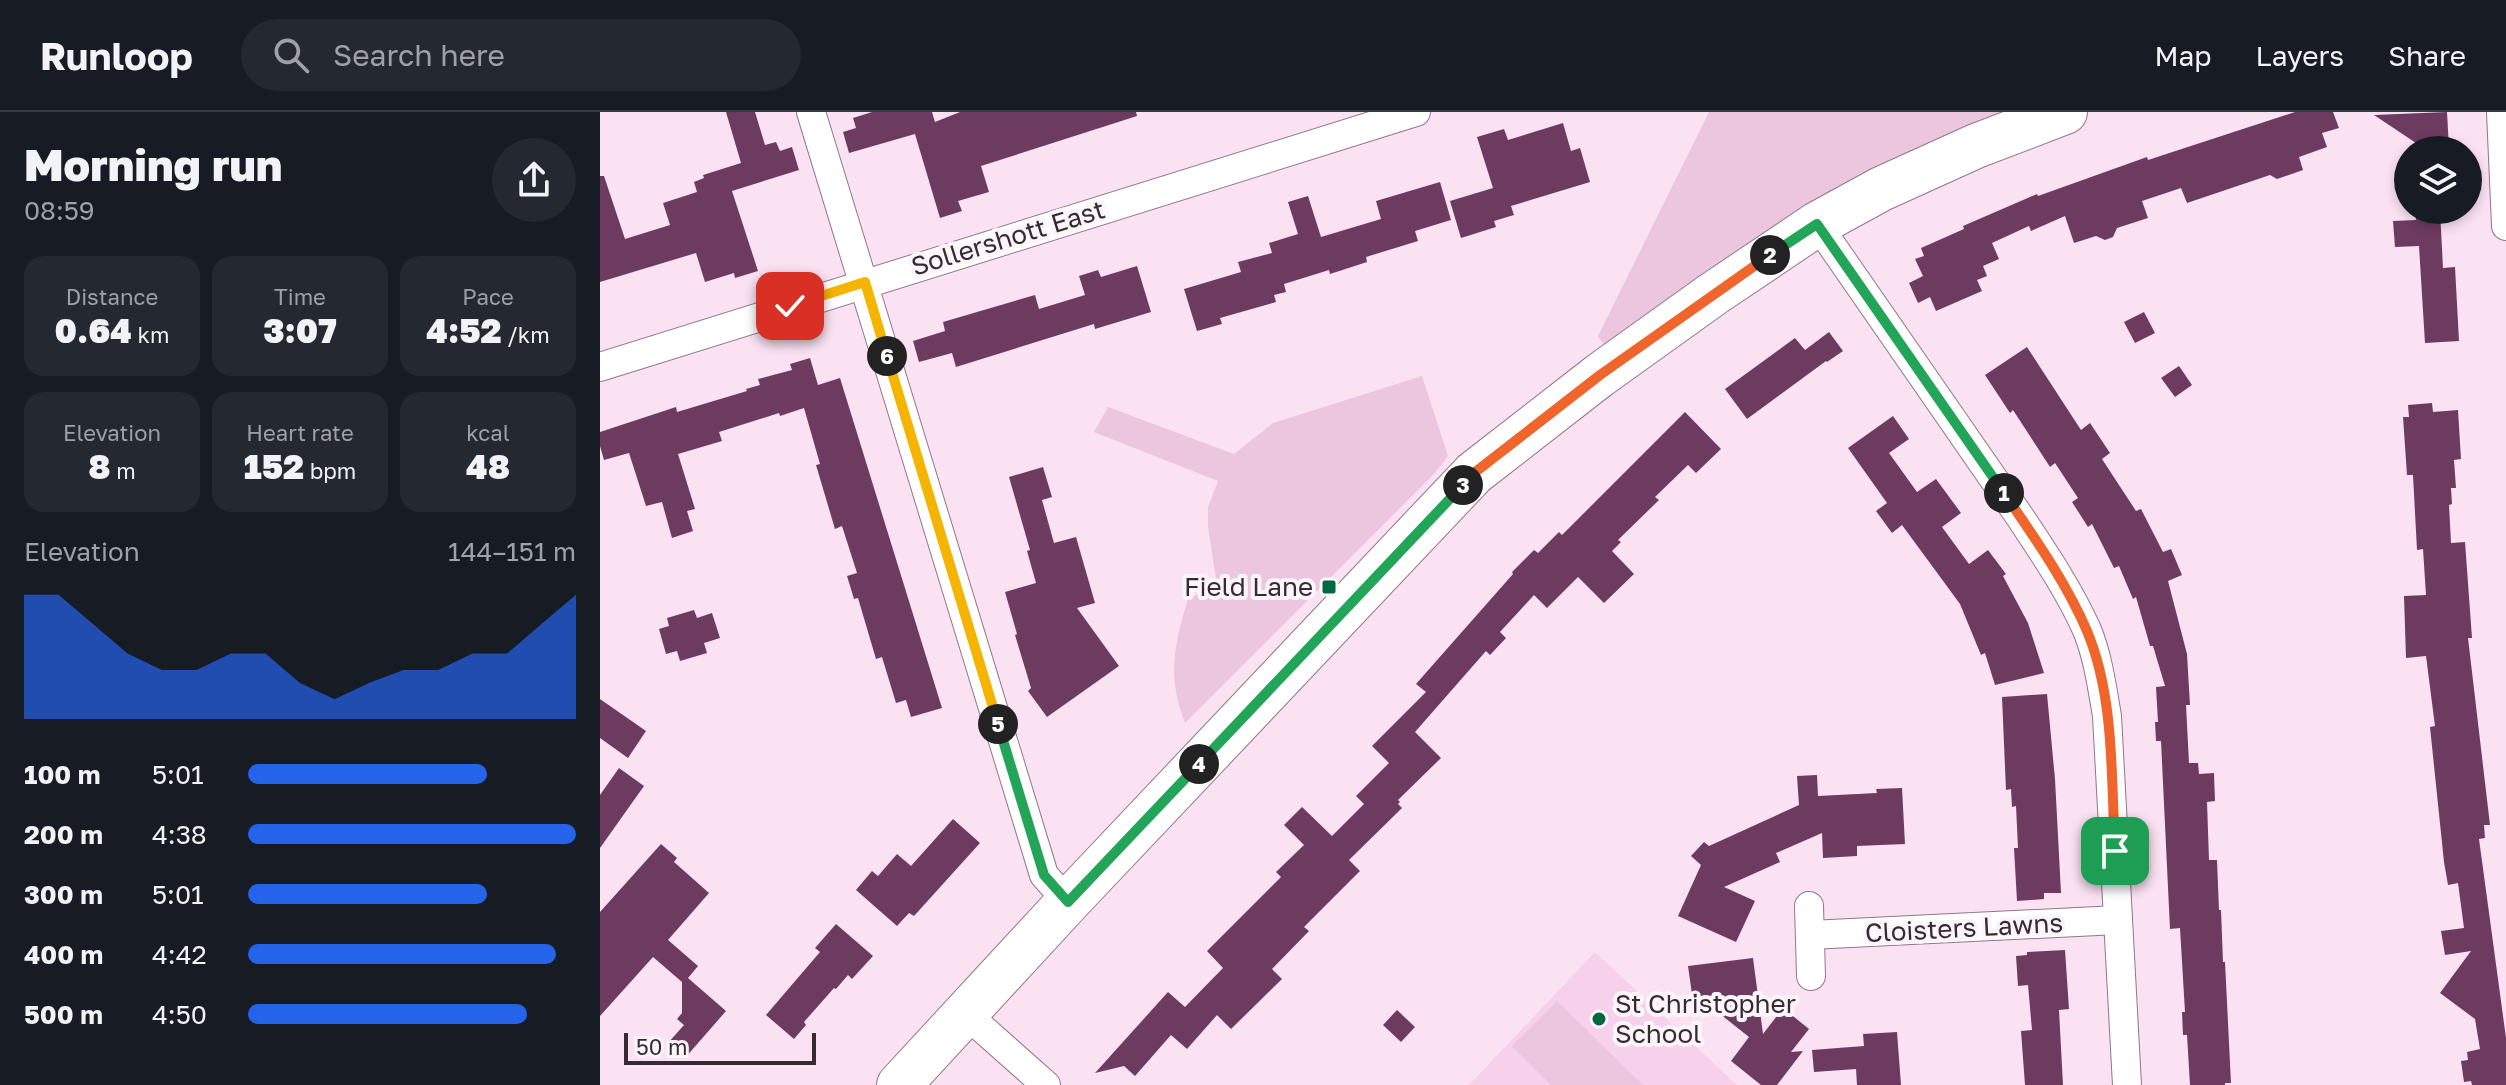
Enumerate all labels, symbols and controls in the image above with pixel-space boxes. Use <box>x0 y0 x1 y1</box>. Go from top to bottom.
search box <box>241 19 801 91</box>
text: Runloop <box>40 33 193 78</box>
icon: search <box>269 33 313 77</box>
text: Search here <box>333 37 505 73</box>
text: Map <box>2154 39 2212 72</box>
text: Layers <box>2256 39 2344 72</box>
text: Share <box>2388 39 2466 72</box>
map controls <box>2394 136 2482 224</box>
button: layers <box>2394 136 2482 224</box>
text: Morning run <box>24 138 282 191</box>
button: share <box>492 138 576 222</box>
street label: Sollershott East <box>907 193 1108 282</box>
text: 08:59 <box>24 195 95 226</box>
pin: 2 <box>1750 235 1790 275</box>
text: 2 <box>1763 241 1777 268</box>
pin <box>756 272 824 340</box>
text: Distance <box>66 283 158 310</box>
text: Time <box>274 283 326 310</box>
text: Pace <box>462 283 514 310</box>
icon: check <box>768 284 812 328</box>
text: 0.64 <box>55 310 132 350</box>
text: 3:07 <box>263 310 337 350</box>
text: 4:52 <box>426 310 502 350</box>
text: km <box>132 321 169 348</box>
text: /km <box>502 321 550 348</box>
pin: 6 <box>867 336 907 376</box>
text: 6 <box>880 342 894 369</box>
text: Elevation <box>63 419 161 446</box>
text: Heart rate <box>246 419 354 446</box>
text: kcal <box>466 419 510 446</box>
text: 8 <box>88 446 111 486</box>
text: 152 <box>244 446 304 486</box>
text: 48 <box>466 446 510 486</box>
text: m <box>111 457 136 484</box>
text: bpm <box>304 457 356 484</box>
pin: 3 <box>1443 465 1483 505</box>
text: 3 <box>1456 471 1470 498</box>
pin: 1 <box>1984 473 2024 513</box>
text: 1 <box>1998 479 2010 506</box>
text: Elevation <box>24 536 140 567</box>
text: 144–151 m <box>448 536 576 567</box>
place label: Field Lane <box>1184 571 1313 602</box>
marker: Field Lane <box>1320 578 1338 596</box>
pin: 5 <box>978 704 1018 744</box>
text: 5 <box>991 710 1005 737</box>
pin: 4 <box>1179 744 1219 784</box>
text: 4 <box>1192 750 1206 777</box>
text: 100 m <box>24 759 100 790</box>
text: 5:01 <box>152 759 204 790</box>
pin <box>2081 817 2149 885</box>
text: 200 m <box>24 819 103 850</box>
text: 4:38 <box>152 819 207 850</box>
icon: arrive <box>2093 829 2137 873</box>
text: 300 m <box>24 879 103 910</box>
text: 5:01 <box>152 879 204 910</box>
street label: Cloisters Lawns <box>1864 907 2064 948</box>
text: 400 m <box>24 939 103 970</box>
text: 4:42 <box>152 939 207 970</box>
place label: St Christopher School <box>1615 988 1796 1049</box>
text: 500 m <box>24 999 103 1030</box>
text: 4:50 <box>152 999 207 1030</box>
marker: St Christopher School <box>1590 1010 1608 1028</box>
scale bar <box>624 1029 816 1065</box>
text: 50 m <box>636 1033 687 1060</box>

